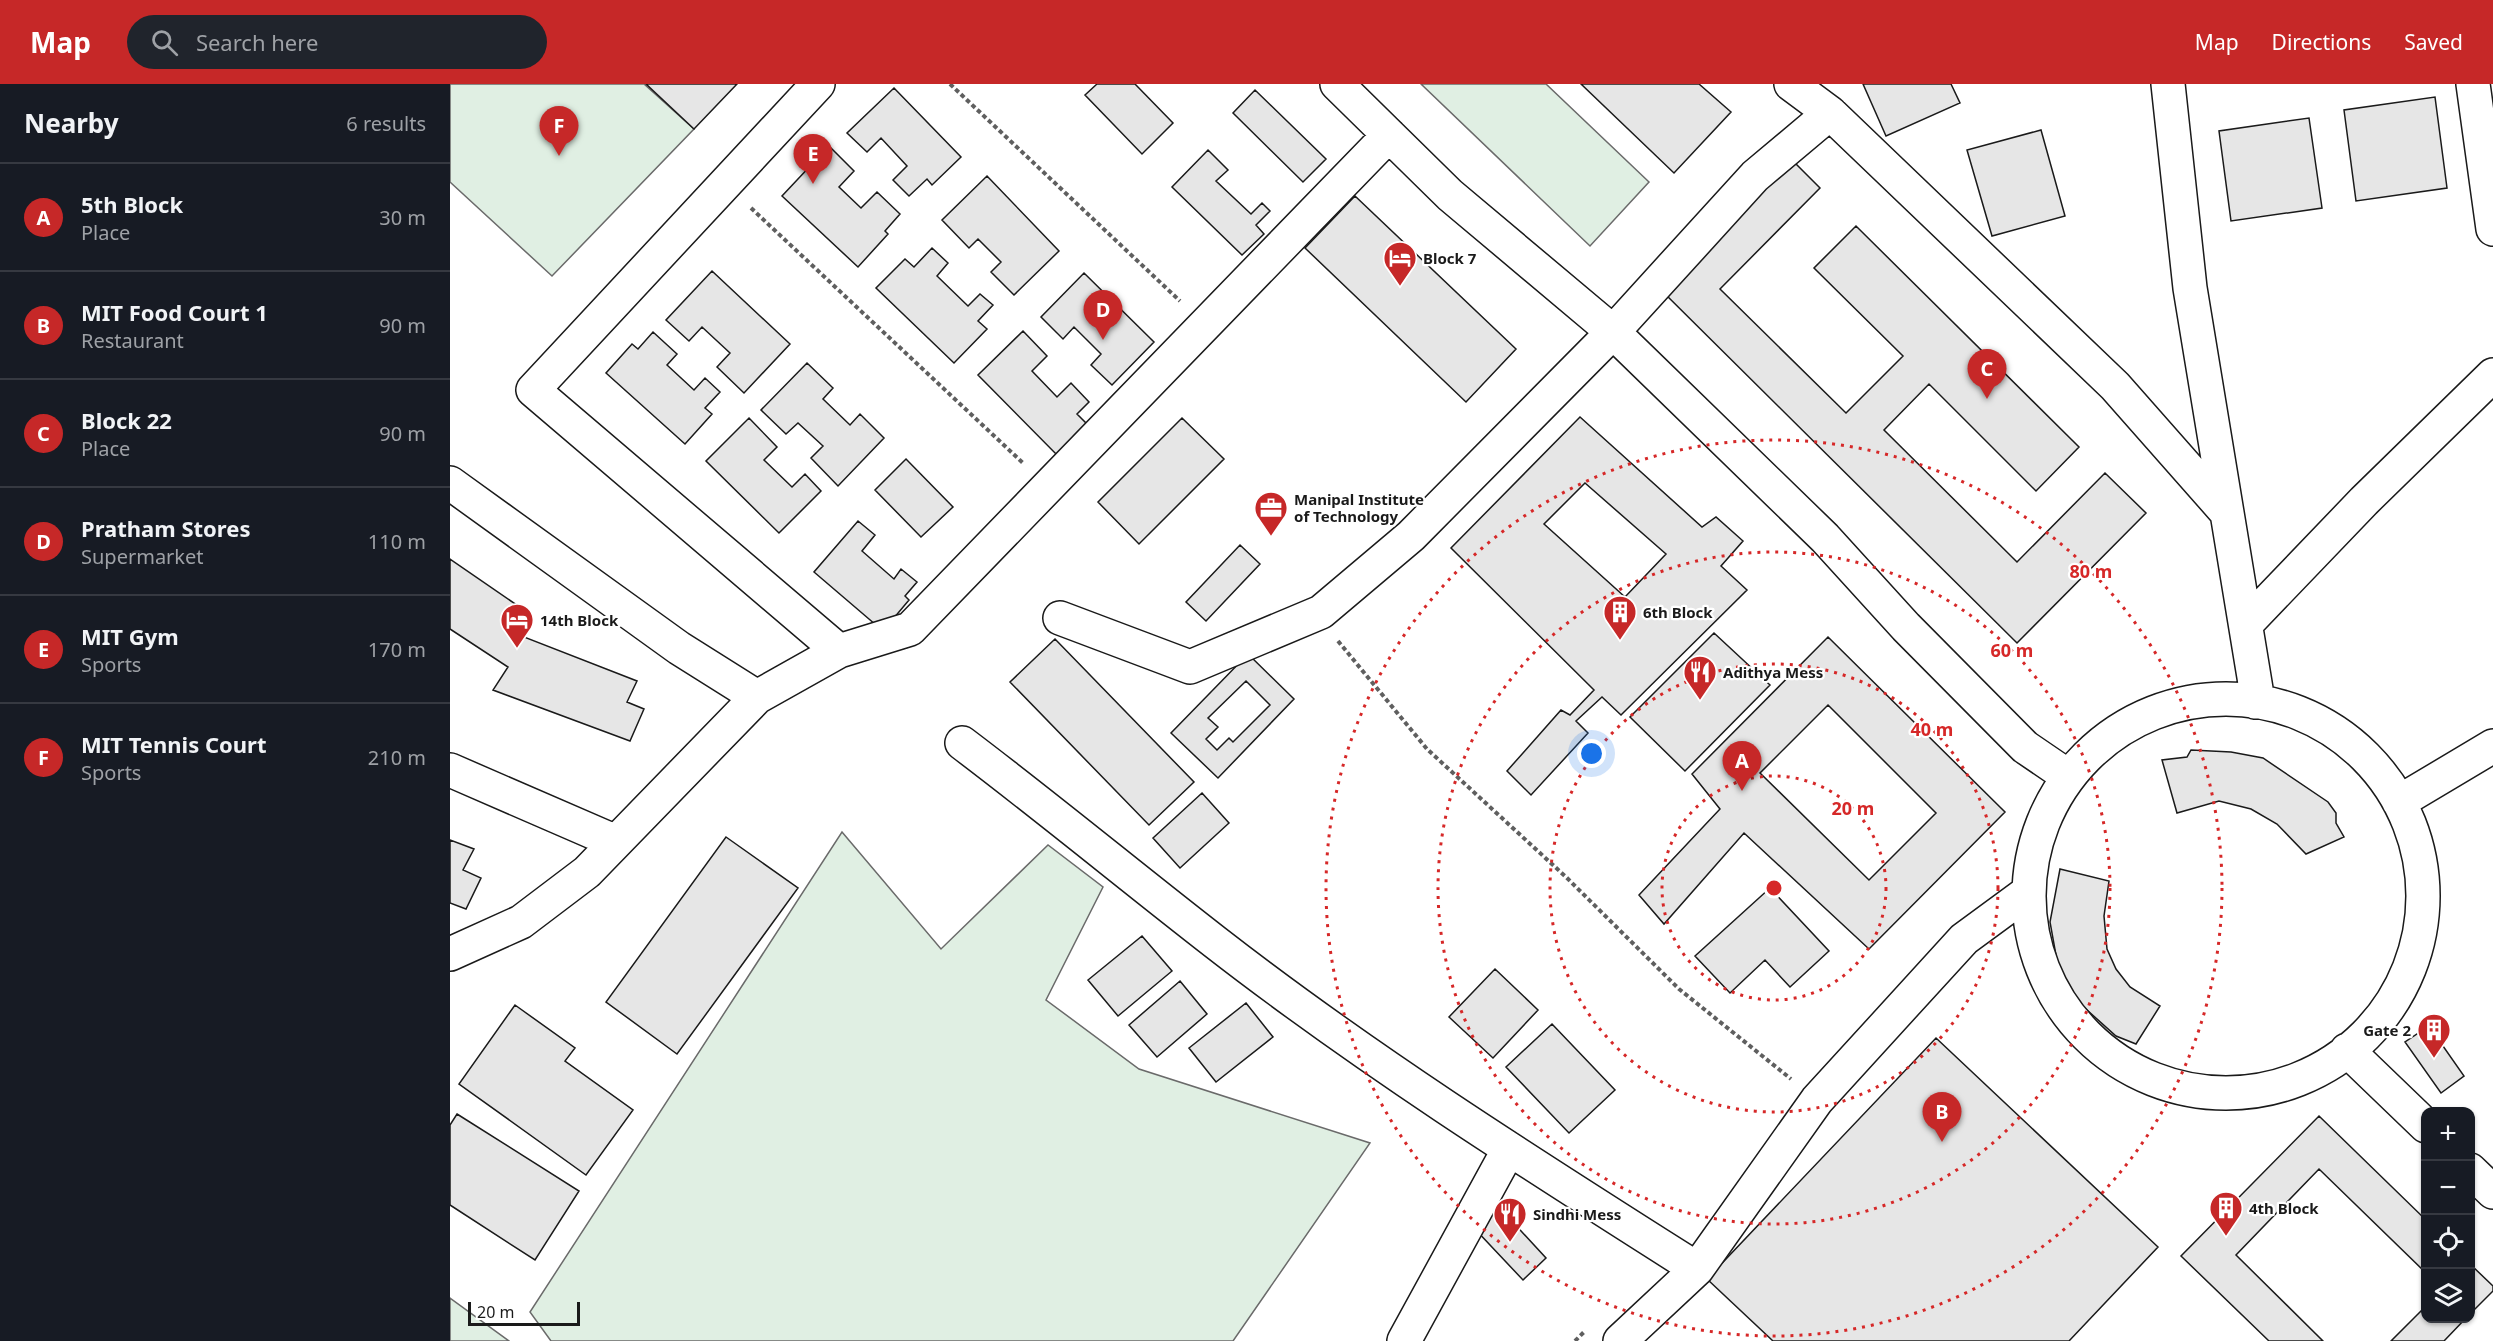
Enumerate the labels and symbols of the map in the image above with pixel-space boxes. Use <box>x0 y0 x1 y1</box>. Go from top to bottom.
pin: F <box>540 106 578 156</box>
pin: E <box>794 135 832 184</box>
hotel icon: Block 7 <box>1382 240 1418 287</box>
place label: Block 7 <box>1423 248 1477 268</box>
pin: D <box>1084 290 1122 340</box>
pin: C <box>1968 350 2006 399</box>
place label: Manipal Institute of Technology <box>1294 489 1424 526</box>
office icon: Manipal Institute of Technology <box>1253 490 1289 537</box>
text: 80 m <box>2070 559 2112 583</box>
building icon: 6th Block <box>1602 594 1638 641</box>
hotel icon: 14th Block <box>499 602 535 649</box>
place label: 6th Block <box>1643 602 1713 622</box>
place label: 14th Block <box>540 610 619 630</box>
text: 60 m <box>1991 638 2033 662</box>
restaurant icon: Adithya Mess <box>1682 654 1718 701</box>
place label: Adithya Mess <box>1723 662 1823 682</box>
text: 40 m <box>1911 717 1953 741</box>
your location <box>1577 739 1606 768</box>
pin: A <box>1722 742 1762 791</box>
text: 20 m <box>1832 796 1874 820</box>
centre of rings <box>1764 878 1784 898</box>
building icon: Gate 2 <box>2416 1012 2452 1059</box>
place label: Gate 2 <box>2363 1020 2411 1040</box>
pin: B <box>1922 1092 1962 1142</box>
building icon: 4th Block <box>2208 1190 2244 1237</box>
restaurant icon: Sindhi Mess <box>1492 1196 1528 1243</box>
place label: 4th Block <box>2249 1198 2319 1218</box>
place label: Sindhi Mess <box>1533 1204 1621 1224</box>
scale bar <box>468 1299 580 1326</box>

